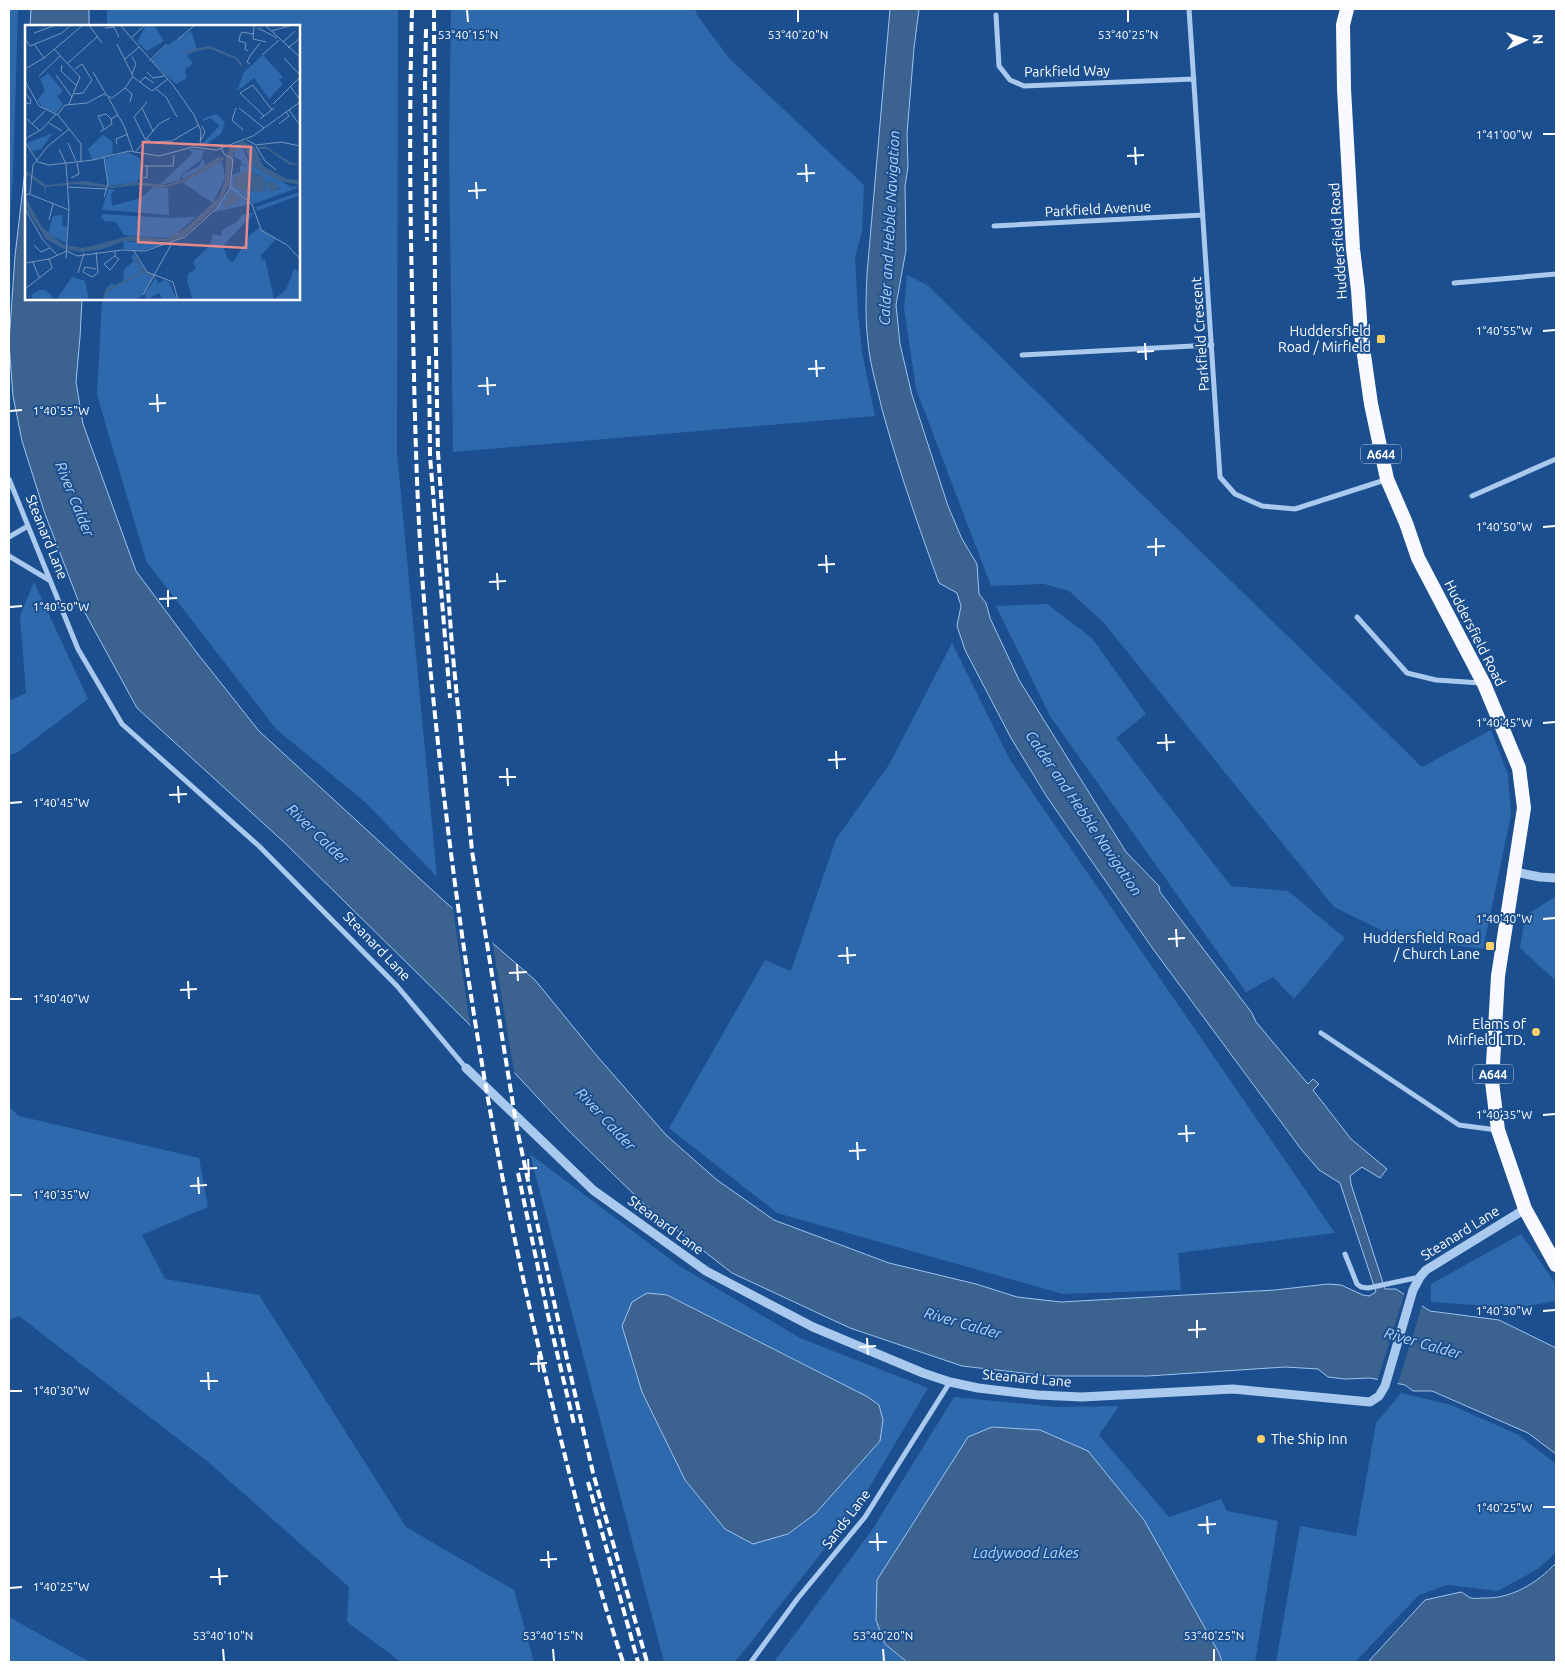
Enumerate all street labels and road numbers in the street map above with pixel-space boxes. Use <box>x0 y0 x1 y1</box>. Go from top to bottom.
street label: Parkfield Way <box>1024 62 1110 80</box>
street label: Huddersfield Road <box>1326 182 1350 300</box>
street label: Parkfield Avenue <box>1044 198 1152 220</box>
street label: Parkfield Crescent <box>1188 276 1212 392</box>
road number: A644 <box>1361 444 1401 464</box>
street label: Steanard Lane <box>23 492 71 582</box>
street label: Huddersfield Road <box>1441 577 1509 689</box>
street label: Steanard Lane <box>340 908 414 984</box>
road number: A644 <box>1473 1064 1513 1084</box>
street label: Steanard Lane <box>625 1192 707 1258</box>
street label: Steanard Lane <box>1418 1202 1502 1264</box>
street label: Steanard Lane <box>982 1366 1072 1390</box>
street label: Sands Lane <box>819 1486 873 1552</box>

